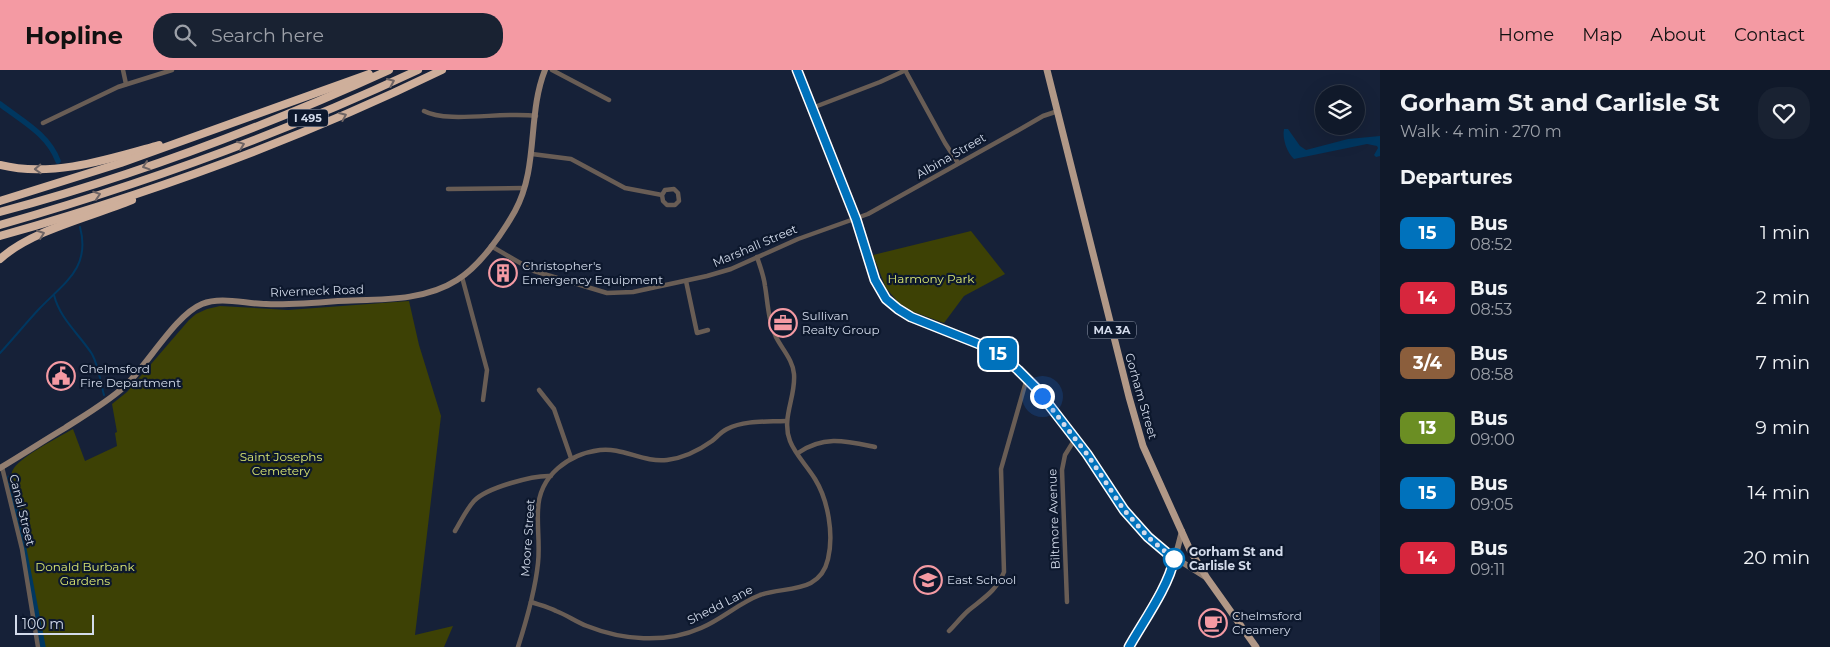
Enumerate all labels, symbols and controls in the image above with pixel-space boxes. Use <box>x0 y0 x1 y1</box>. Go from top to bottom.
search box <box>153 13 503 58</box>
text: Hopline <box>25 21 123 50</box>
icon: search <box>171 21 199 49</box>
text: Search here <box>211 24 324 47</box>
text: Home <box>1498 24 1554 46</box>
text: Map <box>1582 24 1622 46</box>
text: About <box>1650 24 1706 46</box>
text: Contact <box>1734 24 1805 46</box>
one-way arrow <box>386 78 395 89</box>
map controls <box>1315 85 1365 135</box>
button: layers <box>1315 85 1365 135</box>
button: heart <box>1758 87 1810 139</box>
text: Gorham St and Carlisle St <box>1400 88 1720 117</box>
road number: I 495 <box>288 110 328 126</box>
one-way arrow <box>338 111 347 122</box>
text: Walk · 4 min · 270 m <box>1400 122 1562 141</box>
street label: Albina Street <box>913 130 988 182</box>
one-way arrow <box>236 141 245 151</box>
one-way arrow <box>142 160 150 170</box>
one-way arrow <box>33 164 41 174</box>
text: Departures <box>1400 166 1512 189</box>
one-way arrow <box>92 191 101 201</box>
text: Bus <box>1470 212 1508 235</box>
street label: Marshall Street <box>710 221 799 270</box>
text: 1 min <box>1760 221 1810 244</box>
text: 15 <box>1419 222 1436 244</box>
one-way arrow <box>36 230 45 240</box>
text: 08:52 <box>1470 235 1512 254</box>
building icon: Christopher's Emergency Equipment <box>488 258 518 288</box>
place label: Christopher's Emergency Equipment <box>522 258 663 287</box>
park label: Harmony Park <box>888 271 975 286</box>
text: Bus <box>1470 277 1508 300</box>
street label: Riverneck Road <box>270 281 364 300</box>
text: 2 min <box>1756 286 1810 309</box>
text: 14 <box>1418 287 1437 309</box>
text: 08:53 <box>1470 300 1512 319</box>
office icon: Sullivan Realty Group <box>768 308 798 338</box>
place label: Sullivan Realty Group <box>802 308 880 337</box>
road number: MA 3A <box>1088 322 1136 338</box>
line badge: 15 <box>976 338 1020 370</box>
text: Bus <box>1470 342 1508 365</box>
text: 15 <box>989 343 1007 365</box>
street label: Gorham Street <box>1122 351 1161 441</box>
text: 7 min <box>1756 351 1810 374</box>
text: 3/4 <box>1413 352 1442 374</box>
public building icon: Chelmsford Fire Department <box>46 361 76 391</box>
place label: Chelmsford Fire Department <box>80 361 181 390</box>
text: 08:58 <box>1470 365 1513 384</box>
your location <box>1030 384 1055 409</box>
text: Bus <box>1470 407 1508 430</box>
text: 9 min <box>1755 416 1810 439</box>
text: 13 <box>1419 417 1436 439</box>
text: 09:00 <box>1470 430 1515 449</box>
park label: Saint Josephs Cemetery <box>240 449 322 478</box>
street label: Biltmore Avenue <box>1044 468 1063 570</box>
street label: Canal Street <box>6 472 39 547</box>
text: Bus <box>1470 472 1508 495</box>
text: 14 min <box>1747 481 1810 504</box>
text: 15 <box>1419 482 1436 504</box>
text: 09:05 <box>1470 495 1513 514</box>
street label: Moore Street <box>517 498 538 577</box>
text: Bus <box>1470 537 1508 560</box>
place label: Gorham St and Carlisle St <box>1189 544 1283 573</box>
text: 20 min <box>1744 546 1810 569</box>
text: 14 <box>1418 547 1437 569</box>
marker: Gorham St and Carlisle St <box>1163 548 1185 570</box>
park label: Donald Burbank Gardens <box>35 559 136 588</box>
text: 09:11 <box>1470 560 1505 579</box>
school or university icon: East School <box>913 565 943 595</box>
place label: East School <box>947 572 1016 587</box>
street label: Shedd Lane <box>684 582 755 628</box>
cafe icon: Chelmsford Creamery <box>1198 608 1228 638</box>
place label: Chelmsford Creamery <box>1232 608 1302 637</box>
scale bar <box>15 612 94 635</box>
text: 100 m <box>22 615 64 633</box>

